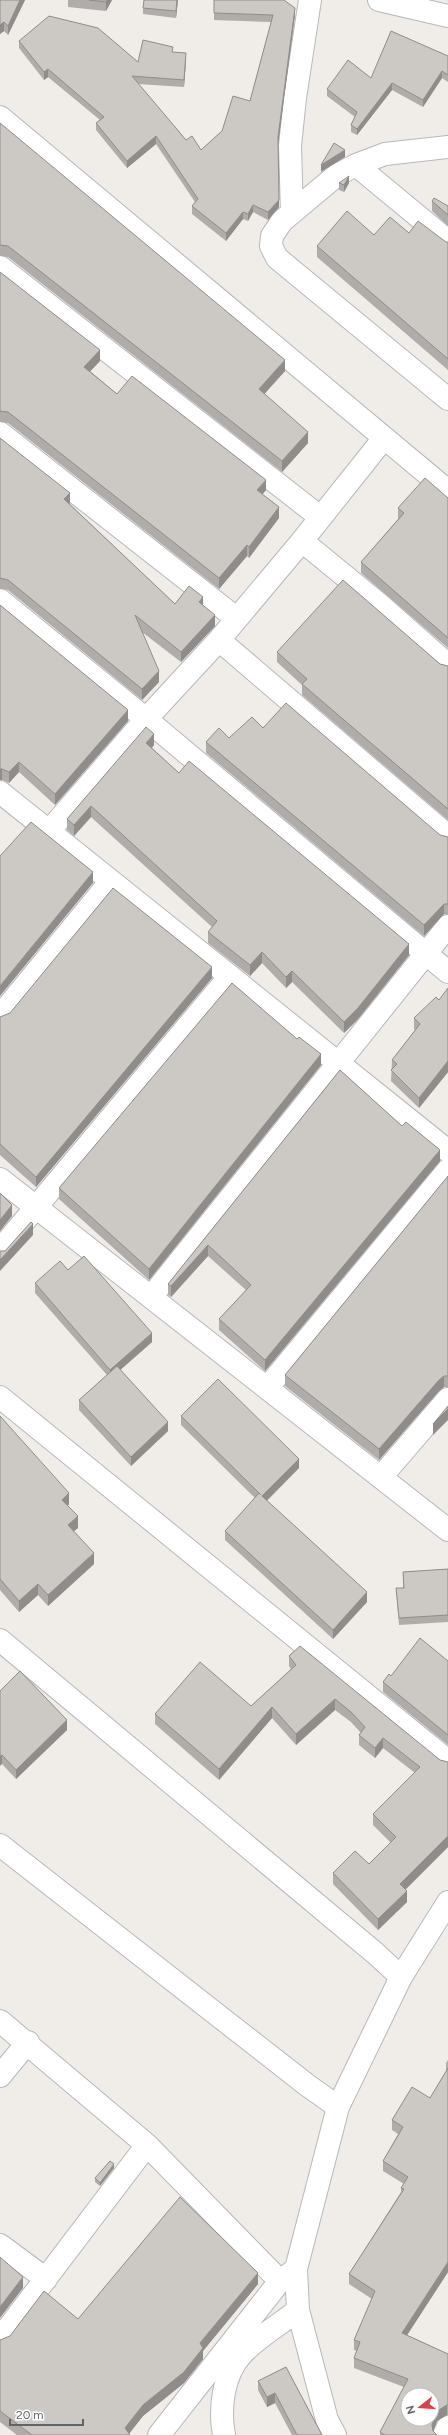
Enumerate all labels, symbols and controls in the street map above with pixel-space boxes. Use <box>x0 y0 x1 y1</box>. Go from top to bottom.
north arrow <box>400 2387 440 2427</box>
scale bar <box>10 2401 83 2427</box>
text: N <box>403 2404 418 2416</box>
text: 20 m <box>16 2408 44 2422</box>

